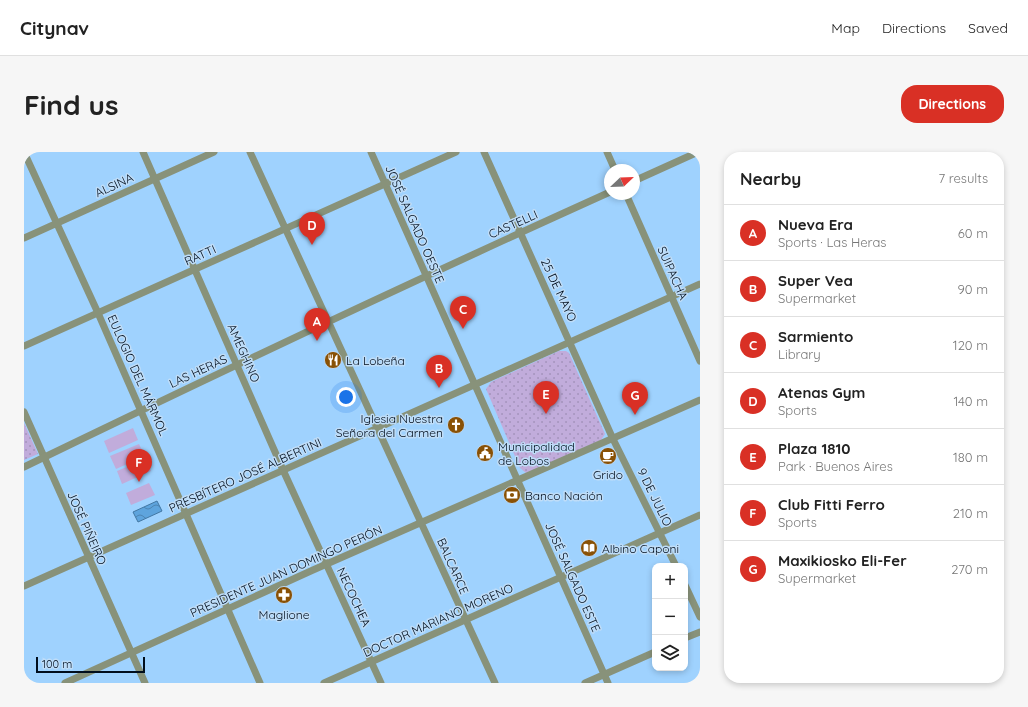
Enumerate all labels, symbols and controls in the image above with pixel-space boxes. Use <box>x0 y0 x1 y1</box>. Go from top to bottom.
text: Citynav <box>20 16 89 40</box>
text: Map <box>831 19 860 37</box>
text: Directions <box>882 19 946 37</box>
text: Saved <box>968 19 1008 37</box>
button: Directions <box>901 85 1004 123</box>
text: Find us <box>24 87 118 122</box>
street label: JOSÉ SALGADO OESTE <box>382 163 448 286</box>
north arrow <box>604 164 640 200</box>
text: Nearby <box>740 168 801 189</box>
street label: ALSINA <box>93 170 136 200</box>
text: 7 results <box>939 170 988 186</box>
street label: CASTELLI <box>486 207 540 241</box>
pin: D <box>299 212 325 245</box>
text: Nueva Era <box>778 215 853 234</box>
text: A <box>749 225 757 241</box>
text: 60 m <box>958 225 988 241</box>
text: Sports · Las Heras <box>778 234 886 250</box>
street label: RATTI <box>182 241 218 269</box>
street label: SUIPACHA <box>655 244 692 302</box>
street label: 25 DE MAYO <box>538 256 580 324</box>
text: Super Vea <box>778 271 853 290</box>
text: B <box>749 281 757 297</box>
text: 90 m <box>958 281 988 297</box>
text: Supermarket <box>778 290 856 306</box>
pin: C <box>450 296 476 329</box>
pin: A <box>304 308 330 341</box>
street label: EULOGIO DEL MÁRMOL <box>105 312 172 438</box>
street label: AMEGHINO <box>224 321 264 385</box>
text: Sarmiento <box>778 327 853 346</box>
text: C <box>749 337 757 353</box>
text: 120 m <box>953 337 988 353</box>
text: Library <box>778 346 821 362</box>
restaurant icon: La Lobeña <box>323 350 343 370</box>
street label: LAS HERAS <box>167 351 230 391</box>
place label: La Lobeña <box>346 353 405 368</box>
pin: B <box>426 355 452 388</box>
pin: E <box>533 381 559 414</box>
pin: G <box>622 382 648 415</box>
text: Atenas Gym <box>778 383 865 402</box>
your location <box>336 387 356 407</box>
text: D <box>748 393 758 409</box>
text: 140 m <box>953 393 988 409</box>
text: Sports <box>778 402 817 418</box>
place label: Iglesia Nuestra Señora del Carmen <box>336 411 443 440</box>
church icon: Iglesia Nuestra Señora del Carmen <box>446 415 466 435</box>
street label: PRESBÍTERO JOSÉ ALBERTINI <box>166 434 324 516</box>
place label: Municipalidad de Lobos <box>498 439 575 468</box>
text: Plaza 1810 <box>778 439 851 458</box>
public building icon: Municipalidad de Lobos <box>475 443 495 463</box>
cafe icon: Grido <box>598 446 618 466</box>
pin: F <box>126 449 152 482</box>
text: E <box>749 449 757 465</box>
text: 180 m <box>953 449 988 465</box>
text: Park · Buenos Aires <box>778 458 893 474</box>
street label: 9 DE JULIO <box>635 466 675 528</box>
place label: Grido <box>593 467 623 482</box>
bank icon: Banco Nación <box>502 485 522 505</box>
place label: Banco Nación <box>525 488 603 503</box>
street label: JOSÉ PIÑEIRO <box>64 489 110 567</box>
text: Club Fitti Ferro <box>778 495 885 514</box>
text: F <box>749 505 757 521</box>
text: 210 m <box>953 505 988 521</box>
text: Sports <box>778 514 817 530</box>
street label: JOSÉ SALGADO ESTE <box>542 520 604 634</box>
street label: PRESIDENTE JUAN DOMINGO PERÓN <box>188 522 384 620</box>
street label: BALCARCE <box>434 536 472 597</box>
library icon: Albino Caponi <box>579 538 599 558</box>
place label: Albino Caponi <box>602 541 679 556</box>
text: Maxikiosko Eli-Fer <box>778 551 907 570</box>
text: G <box>748 561 758 577</box>
text: 270 m <box>951 561 988 577</box>
map controls <box>652 563 688 671</box>
button: + <box>652 563 688 599</box>
street label: NECOCHEA <box>334 565 374 629</box>
text: Supermarket <box>778 570 856 586</box>
street label: DOCTOR MARIANO MORENO <box>361 580 515 660</box>
pharmacy icon: Maglione <box>274 585 294 605</box>
button: − <box>652 599 688 635</box>
place label: Maglione <box>259 607 310 622</box>
button: layers <box>652 635 688 671</box>
scale bar <box>36 655 145 674</box>
text: 100 m <box>42 657 72 671</box>

